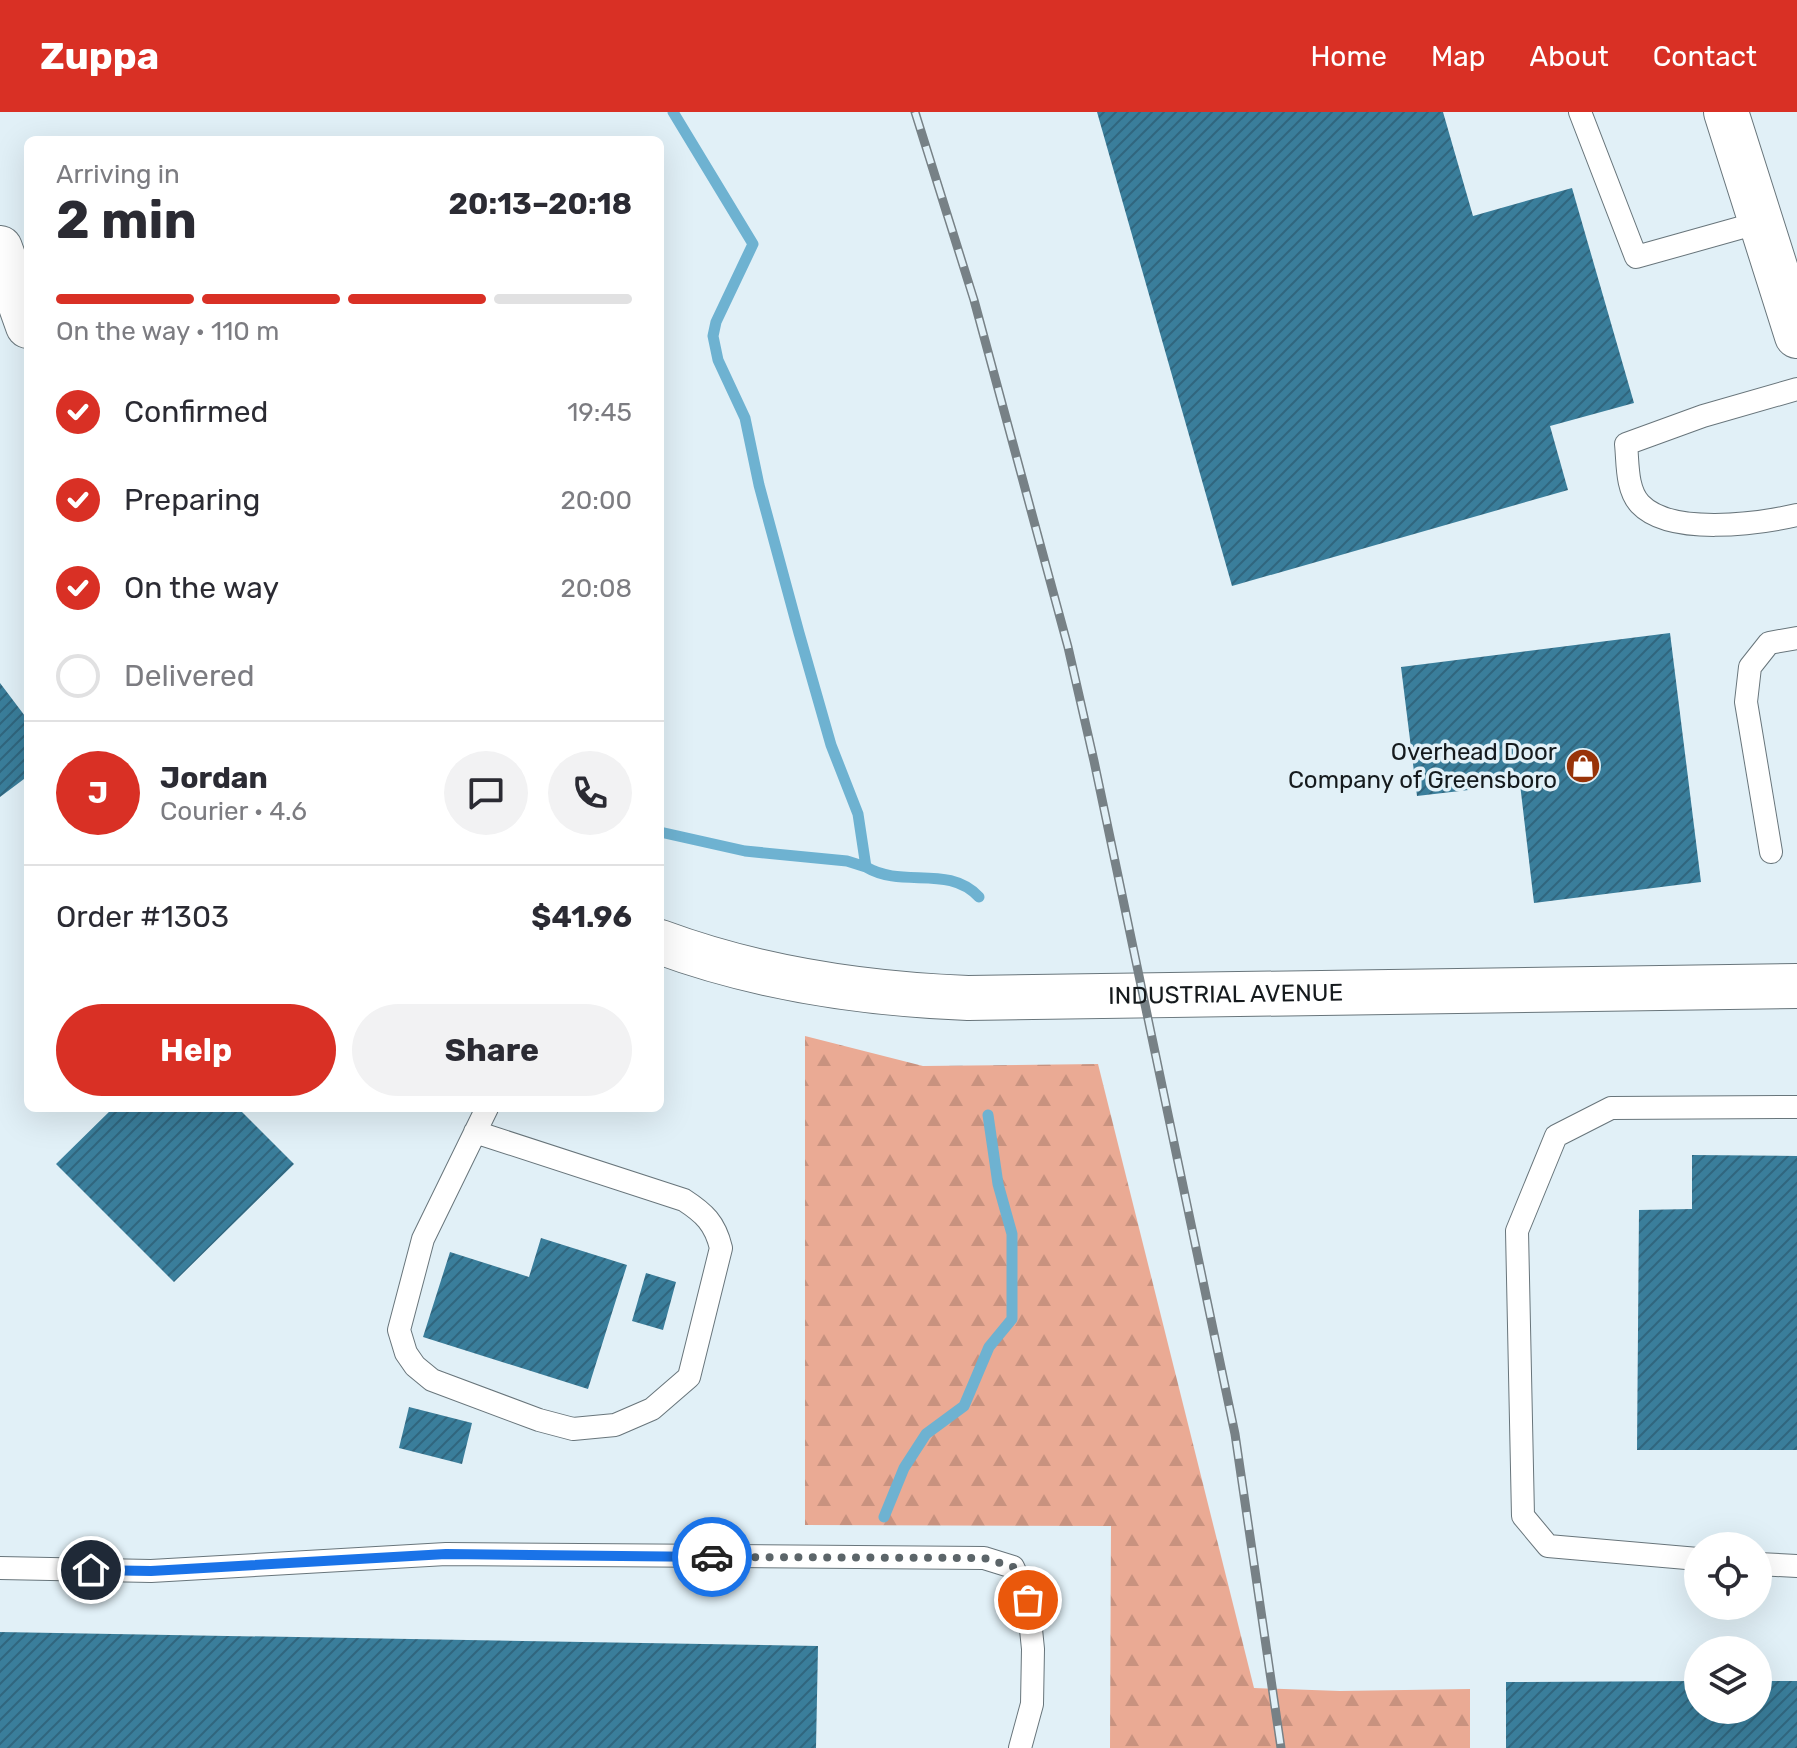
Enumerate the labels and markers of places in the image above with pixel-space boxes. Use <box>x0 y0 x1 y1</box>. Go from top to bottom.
place label: Overhead Door Company of Greensboro <box>1288 738 1557 794</box>
shop icon: Overhead Door Company of Greensboro <box>1564 747 1602 785</box>
pin <box>57 1536 125 1604</box>
pin <box>994 1566 1062 1634</box>

